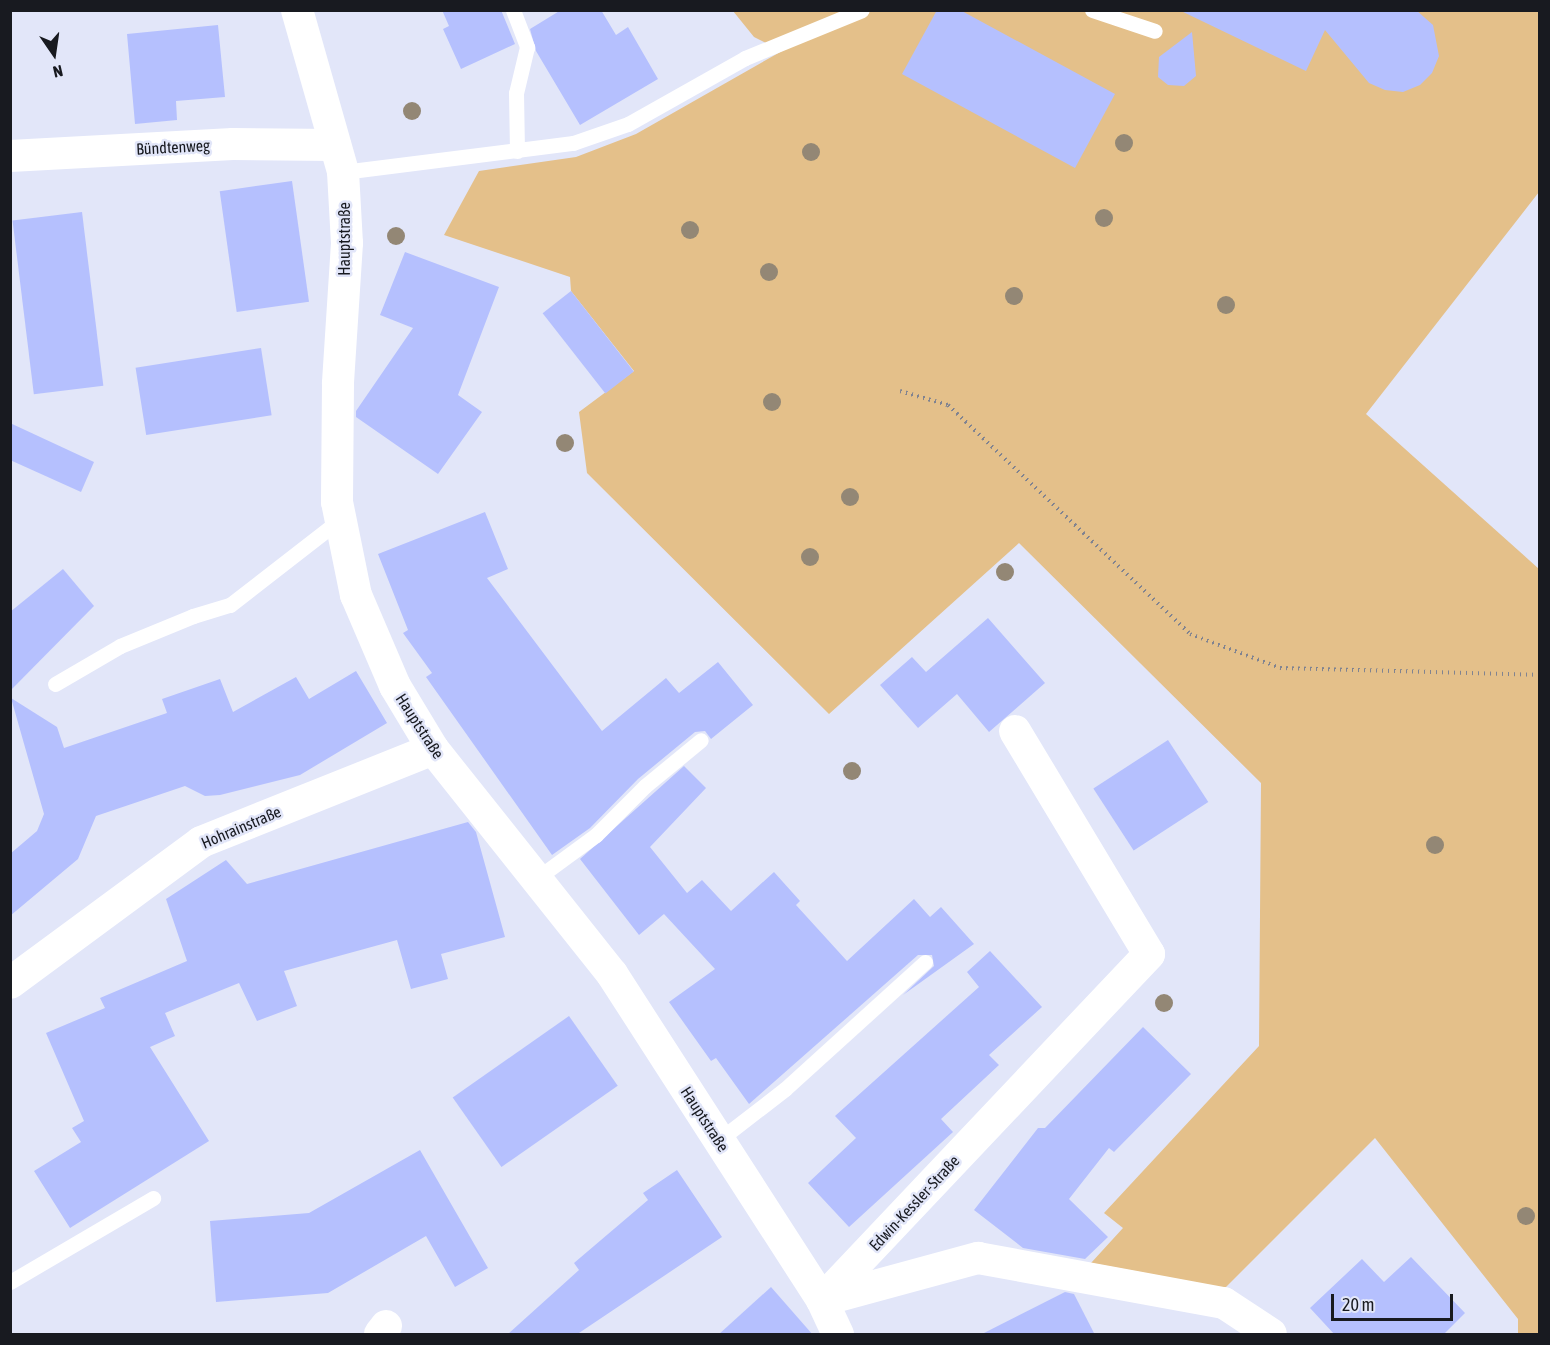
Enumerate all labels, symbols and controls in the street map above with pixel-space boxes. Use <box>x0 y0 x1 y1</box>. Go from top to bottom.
north arrow <box>24 24 84 84</box>
text: N <box>51 62 65 81</box>
street label: Bündtenweg <box>136 135 210 159</box>
street label: Hauptstraße <box>334 202 354 276</box>
street label: Hauptstraße <box>392 690 448 762</box>
street label: Hohrainstraße <box>198 802 284 852</box>
street label: Hauptstraße <box>677 1083 733 1155</box>
street label: Edwin-Kessler-Straße <box>865 1151 963 1255</box>
scale bar <box>1334 1282 1456 1320</box>
text: 20 m <box>1342 1294 1374 1315</box>

